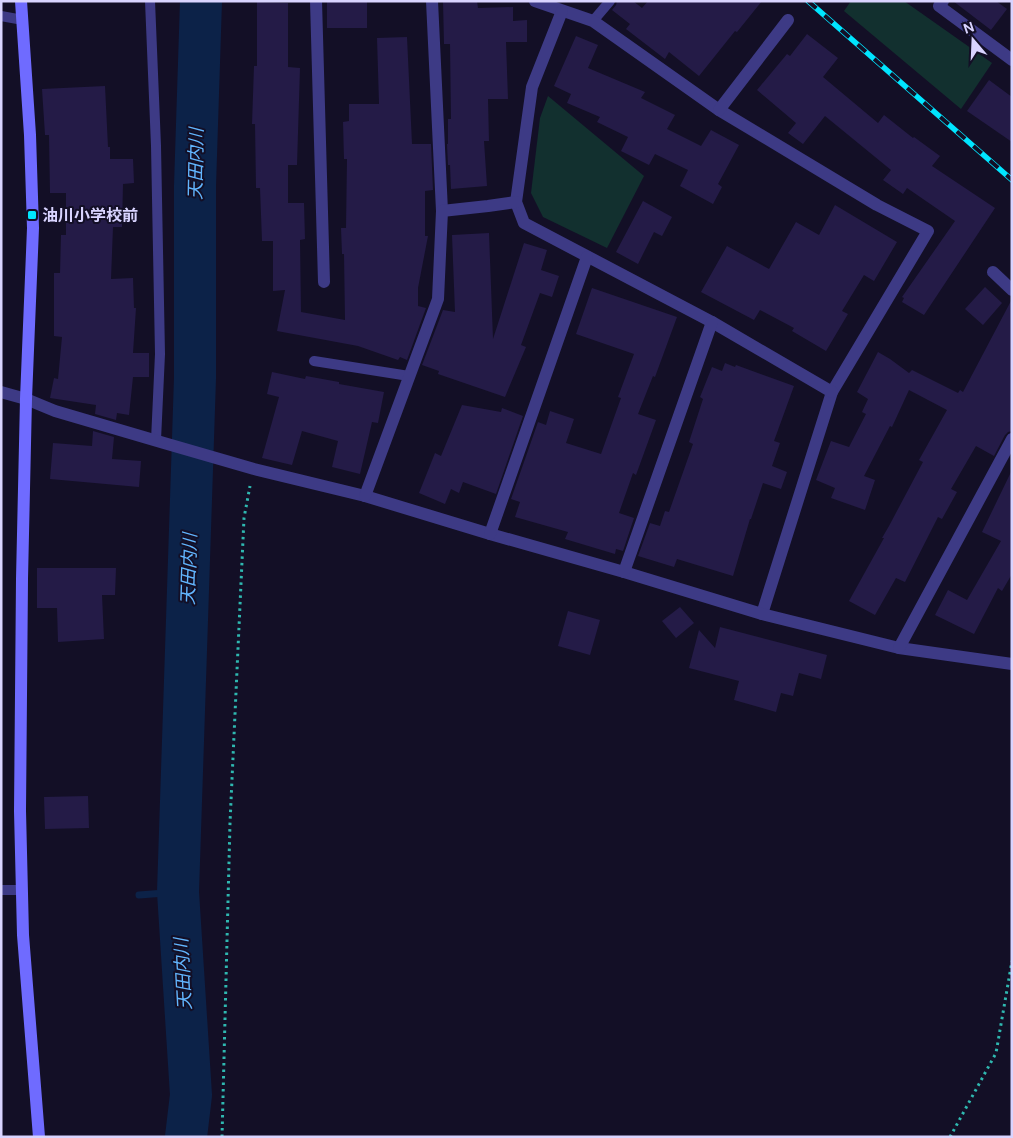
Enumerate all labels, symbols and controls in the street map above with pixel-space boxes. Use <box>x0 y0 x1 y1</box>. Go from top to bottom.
north arrow <box>948 15 998 65</box>
text: N <box>961 18 977 38</box>
water label: 天田内川 <box>183 126 209 200</box>
place label: 油川小学校前 <box>42 205 138 226</box>
marker: 油川小学校前 <box>26 209 38 221</box>
water label: 天田内川 <box>176 531 202 605</box>
water label: 天田内川 <box>169 935 197 1011</box>

